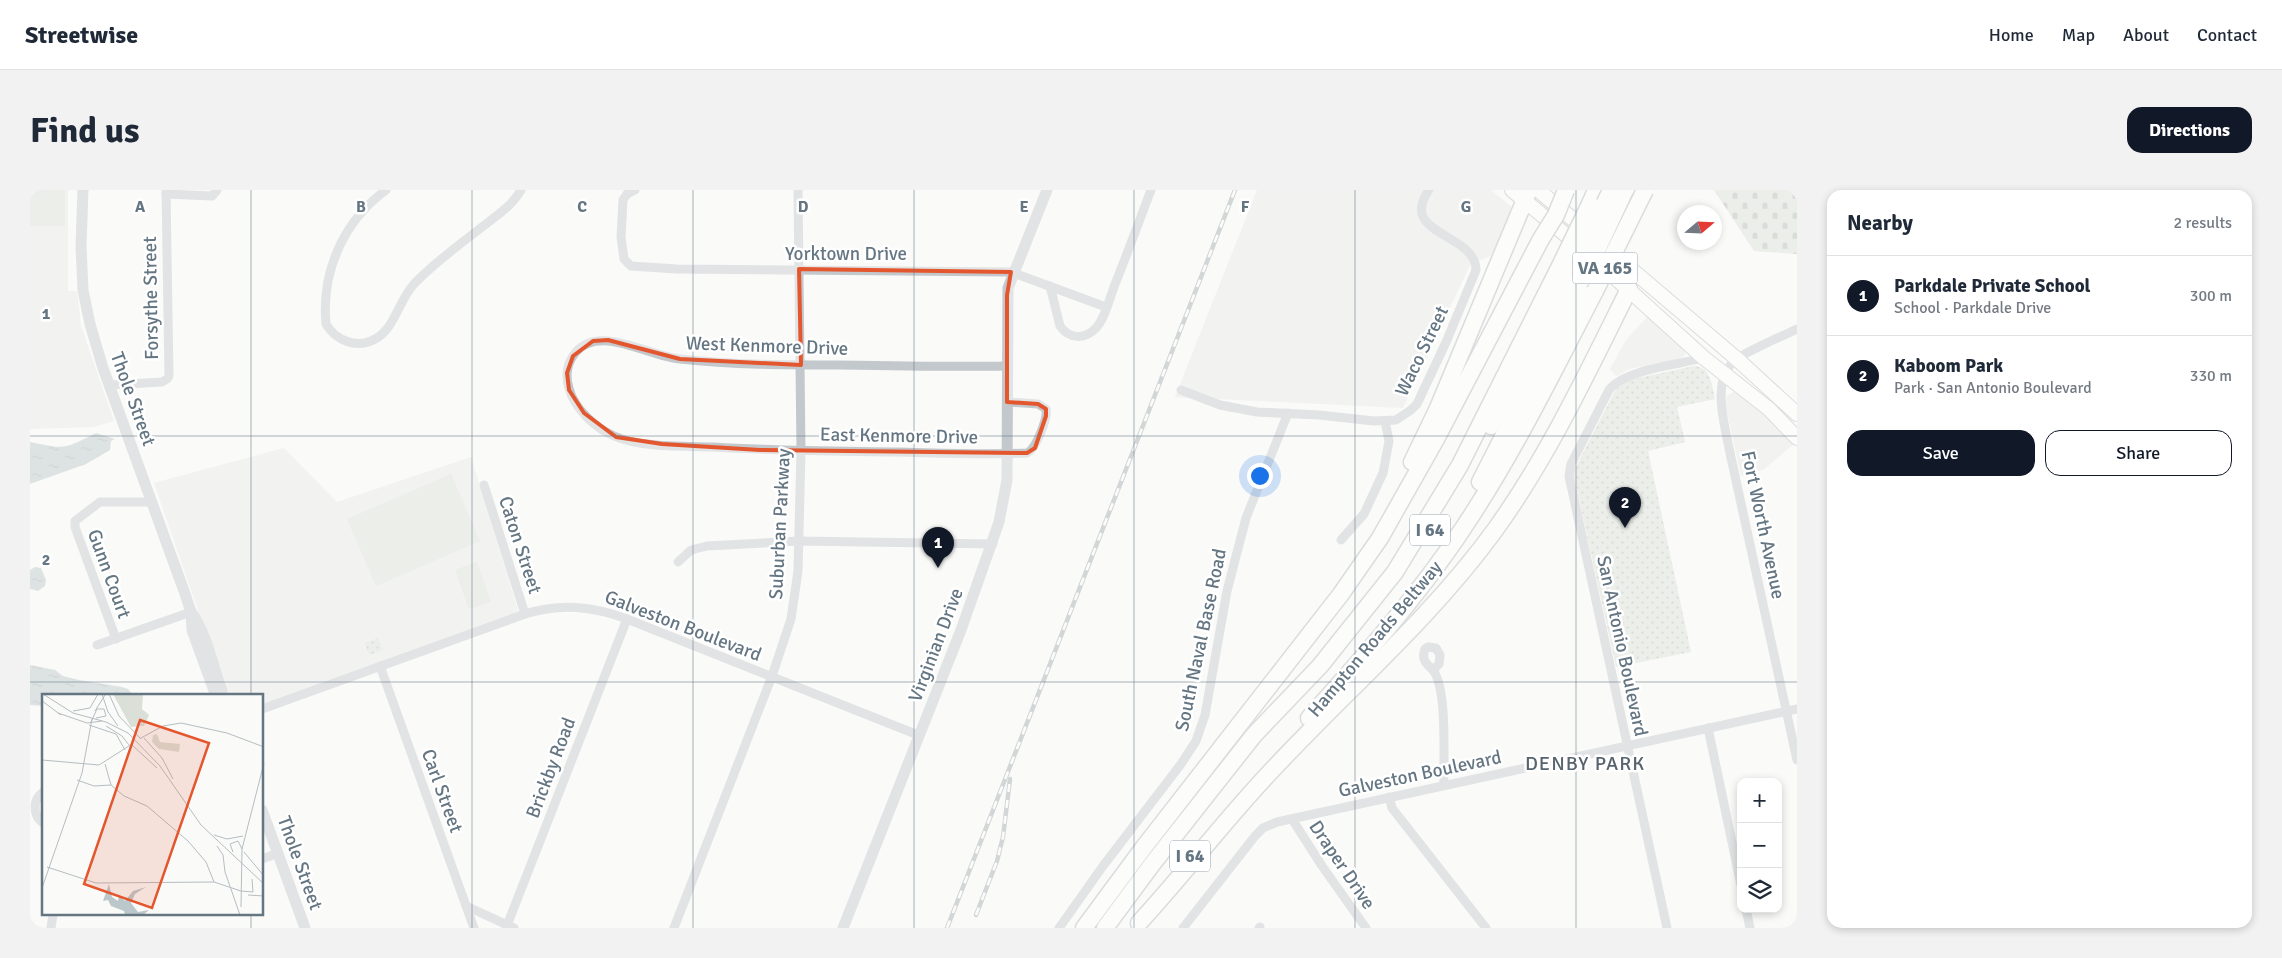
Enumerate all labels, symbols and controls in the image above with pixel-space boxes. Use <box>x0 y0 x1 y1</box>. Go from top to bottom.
text: Streetwise <box>25 20 138 50</box>
text: Home <box>1989 24 2034 46</box>
text: Map <box>2062 24 2095 46</box>
text: About <box>2123 24 2169 46</box>
text: Contact <box>2197 24 2257 46</box>
button: Directions <box>2127 107 2252 153</box>
text: Find us <box>30 109 140 152</box>
text: A <box>135 197 146 217</box>
text: B <box>356 197 366 217</box>
text: C <box>577 197 587 217</box>
text: D <box>798 197 809 217</box>
text: E <box>1019 197 1029 217</box>
text: F <box>1241 197 1250 217</box>
text: G <box>1461 197 1471 217</box>
north arrow <box>1677 205 1722 250</box>
text: Nearby <box>1847 210 1913 236</box>
text: 2 results <box>2173 213 2232 233</box>
street label: Forsythe Street <box>138 236 164 360</box>
street label: Yorktown Drive <box>785 242 907 266</box>
road number: VA 165 <box>1572 252 1638 284</box>
text: Parkdale Private School <box>1894 274 2091 298</box>
text: 1 <box>1859 286 1867 306</box>
text: 300 m <box>2190 286 2232 306</box>
text: School · Parkdale Drive <box>1894 298 2051 318</box>
street label: Waco Street <box>1390 302 1454 400</box>
text: 1 <box>42 304 51 324</box>
street label: West Kenmore Drive <box>685 331 849 361</box>
street label: Thole Street <box>105 349 161 450</box>
text: Kaboom Park <box>1894 354 2003 378</box>
text: 2 <box>1859 366 1867 386</box>
text: 330 m <box>2190 366 2232 386</box>
text: Park · San Antonio Boulevard <box>1894 378 2092 398</box>
street label: East Kenmore Drive <box>820 423 978 449</box>
button: Save <box>1847 430 2035 476</box>
button: Share <box>2045 430 2232 476</box>
street label: Suburban Parkway <box>764 448 796 600</box>
street label: Fort Worth Avenue <box>1736 449 1790 601</box>
your location <box>1247 463 1273 489</box>
pin: 2 <box>1609 487 1641 528</box>
street label: Caton Street <box>493 493 547 597</box>
road number: I 64 <box>1410 514 1450 546</box>
street label: Gunn Court <box>82 526 136 622</box>
pin: 1 <box>922 527 954 568</box>
street label: South Naval Base Road <box>1170 547 1232 733</box>
text: 2 <box>42 550 50 570</box>
street label: San Antonio Boulevard <box>1591 553 1653 739</box>
street label: Hampton Roads Beltway <box>1303 556 1447 722</box>
street label: Galveston Boulevard <box>601 585 765 667</box>
street label: Virginian Drive <box>903 585 969 705</box>
inset map <box>42 694 264 916</box>
street label: Brickby Road <box>521 714 581 822</box>
street label: Galveston Boulevard <box>1336 745 1504 803</box>
street label: Carl Street <box>416 746 468 836</box>
district label: DENBY PARK <box>1525 751 1645 776</box>
map controls <box>1737 778 1782 913</box>
button: + <box>1737 778 1782 823</box>
street label: Thole Street <box>272 813 328 914</box>
street label: Draper Drive <box>1304 816 1380 914</box>
button: − <box>1737 823 1782 868</box>
road number: I 64 <box>1170 840 1210 871</box>
button: layers <box>1737 868 1782 913</box>

